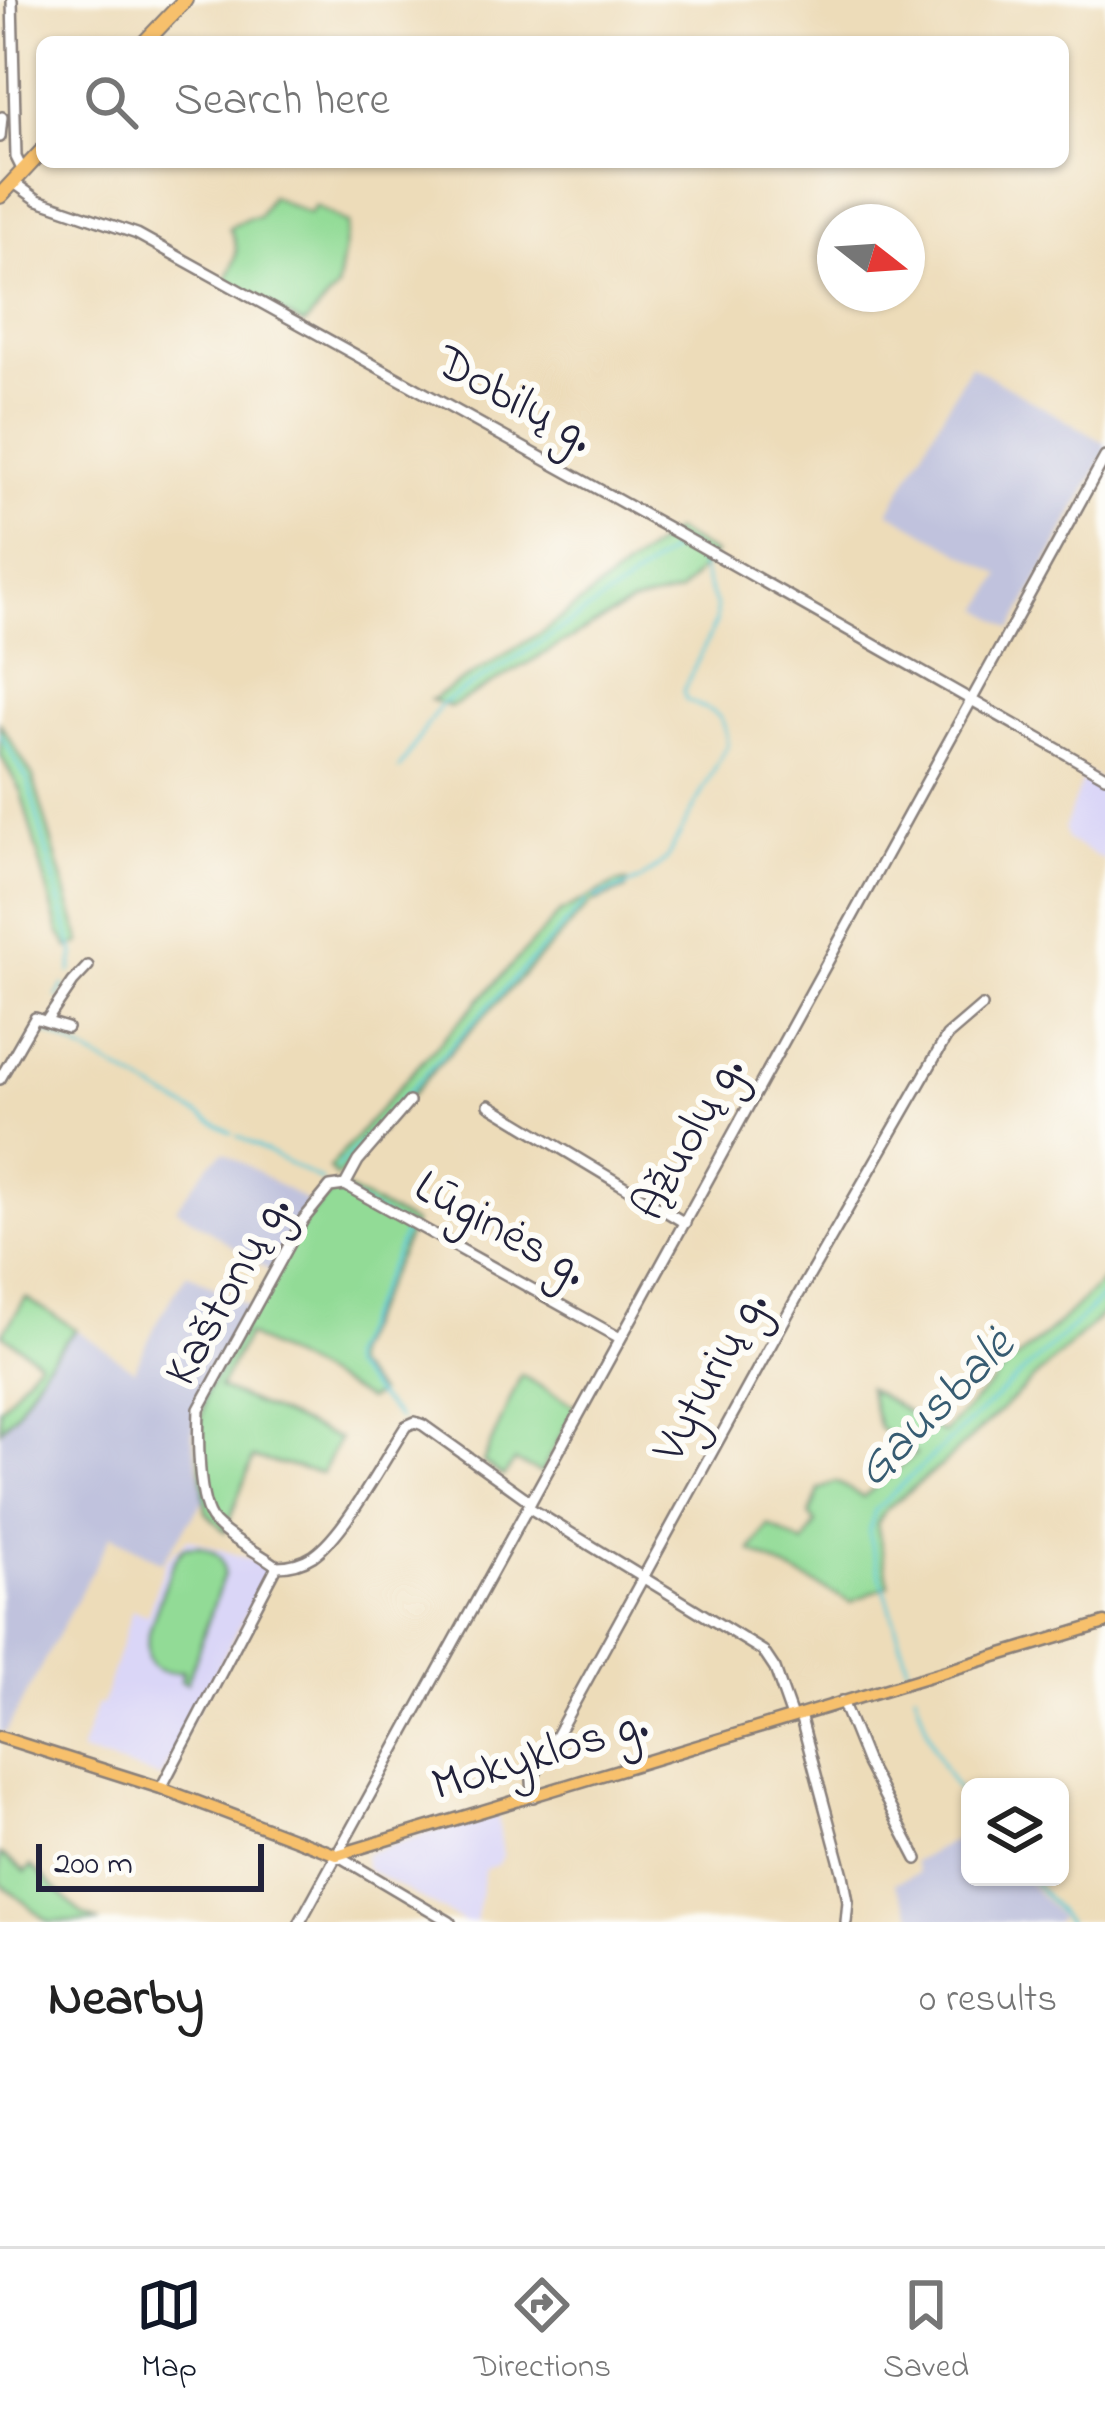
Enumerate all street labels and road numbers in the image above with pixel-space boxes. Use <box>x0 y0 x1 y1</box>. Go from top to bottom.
street label: Dobilų g. <box>421 328 606 474</box>
street label: Ąžuolų g. <box>616 1044 765 1235</box>
street label: Lūginės g. <box>400 1154 599 1307</box>
street label: Kaštonų g. <box>148 1183 311 1400</box>
street label: Vyturių g. <box>636 1278 789 1477</box>
street label: Mokyklos g. <box>423 1690 657 1823</box>

